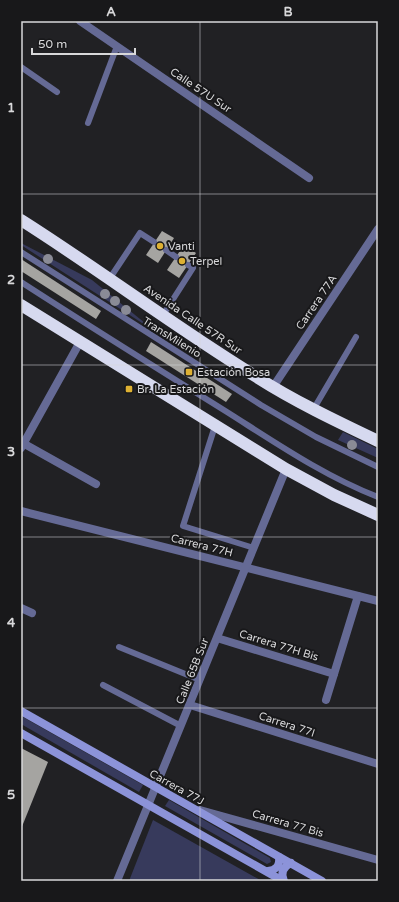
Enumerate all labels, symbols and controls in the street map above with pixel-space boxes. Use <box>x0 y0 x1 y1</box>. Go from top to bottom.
text: A <box>106 4 116 20</box>
text: B <box>283 4 293 20</box>
scale bar <box>32 30 135 56</box>
text: 50 m <box>38 37 67 51</box>
street label: Calle 57U Sur <box>168 65 234 116</box>
text: 1 <box>7 100 15 116</box>
place label: Vanti <box>168 240 195 253</box>
marker: Vanti <box>155 241 165 251</box>
place label: Terpel <box>190 255 222 268</box>
marker: Terpel <box>177 256 187 266</box>
text: 2 <box>7 272 15 288</box>
street label: Carrera 77A <box>293 272 340 332</box>
street label: Avenida Calle 57R Sur <box>141 282 245 358</box>
street label: TransMilenio <box>140 314 204 361</box>
place label: Estación Bosa <box>197 366 270 379</box>
marker: Estación Bosa <box>184 367 194 377</box>
place label: Br. La Estación <box>137 383 214 396</box>
marker: Br. La Estación <box>124 384 134 394</box>
text: 3 <box>7 444 15 460</box>
street label: Carrera 77H <box>169 531 234 559</box>
text: 4 <box>7 615 16 631</box>
street label: Carrera 77H Bis <box>238 627 320 664</box>
street label: Calle 65B Sur <box>173 635 212 706</box>
street label: Carrera 77I <box>257 709 317 740</box>
street label: Carrera 77J <box>147 767 206 808</box>
text: 5 <box>7 787 15 803</box>
street label: Carrera 77 Bis <box>251 807 325 840</box>

